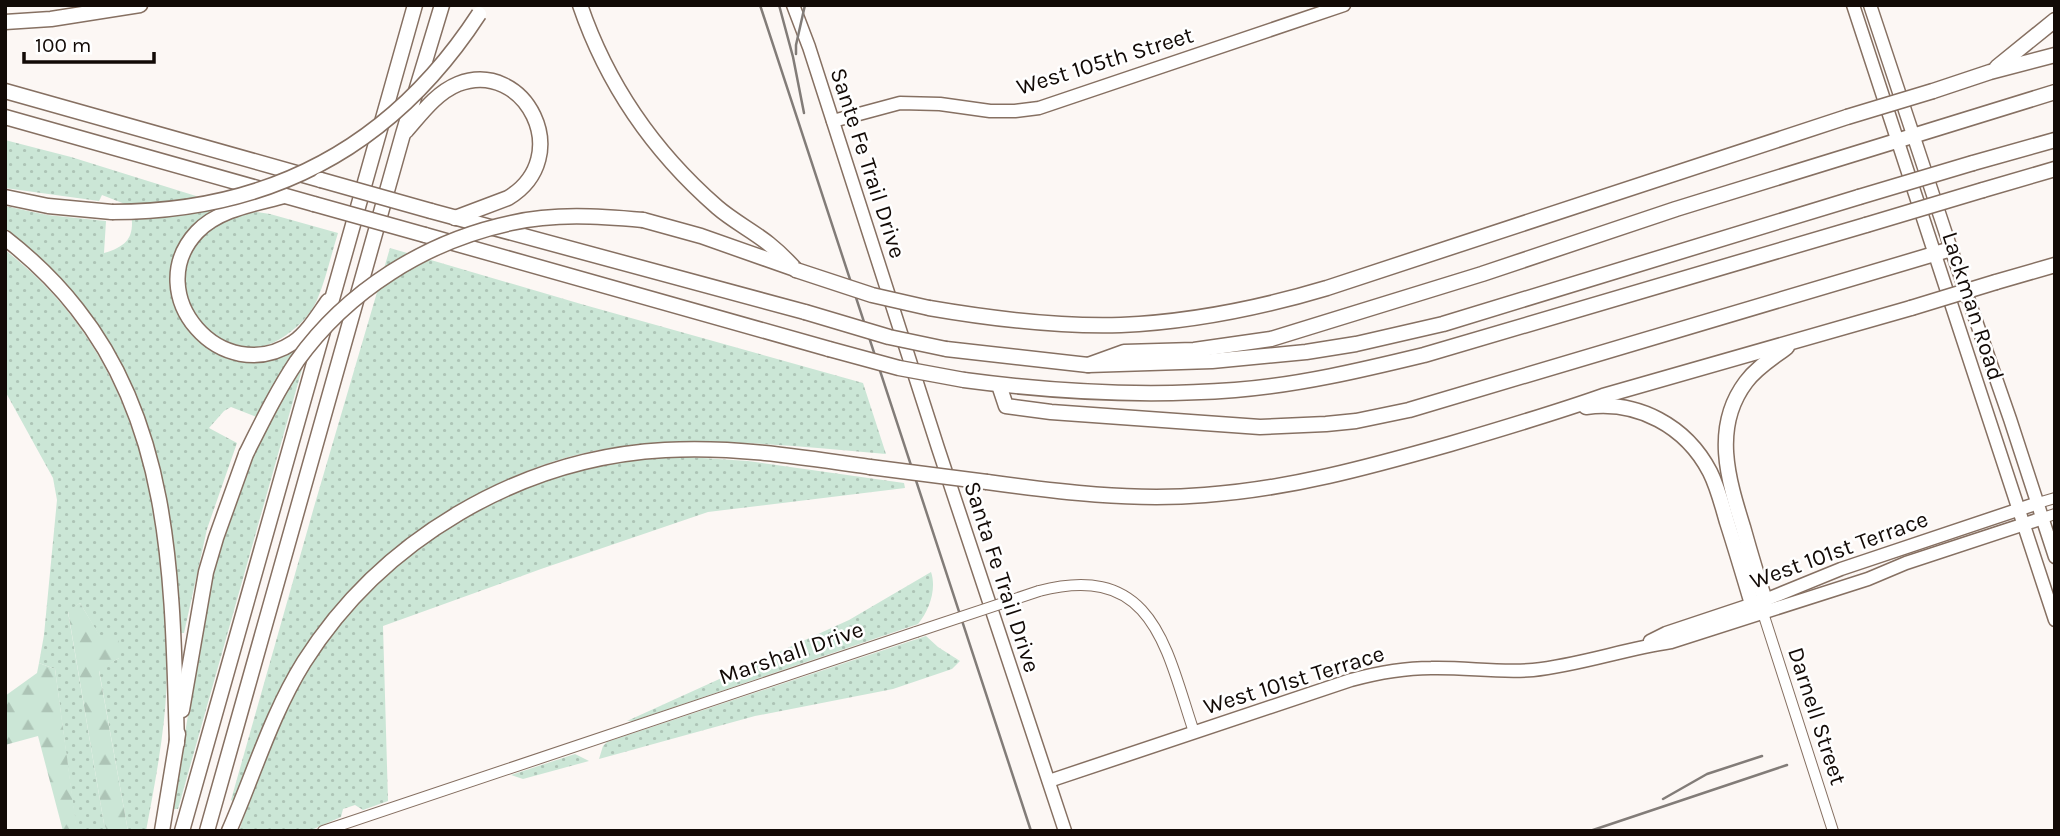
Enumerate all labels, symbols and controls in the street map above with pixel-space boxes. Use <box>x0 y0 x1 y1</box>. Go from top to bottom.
scale bar <box>24 21 154 65</box>
street label: West 105th Street <box>1013 21 1197 101</box>
text: 100 m <box>35 33 92 57</box>
street label: Sante Fe Trail Drive <box>825 65 911 261</box>
street label: Lackman Road <box>1936 228 2010 384</box>
street label: Santa Fe Trail Drive <box>958 478 1046 676</box>
street label: West 101st Terrace <box>1746 505 1932 595</box>
street label: Marshall Drive <box>715 616 867 690</box>
street label: West 101st Terrace <box>1200 640 1388 720</box>
street label: Darnell Street <box>1782 644 1852 789</box>

